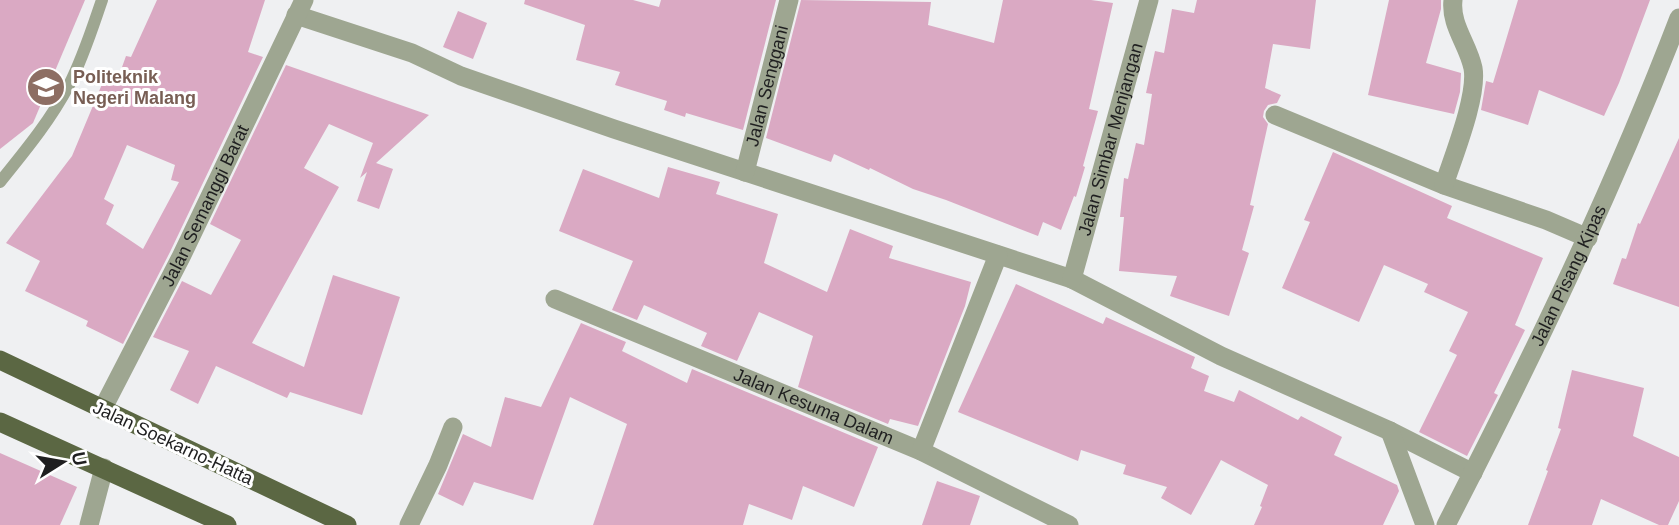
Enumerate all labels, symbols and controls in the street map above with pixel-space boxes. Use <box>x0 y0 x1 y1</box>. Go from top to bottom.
street label: Jalan Senggani <box>742 23 792 148</box>
street label: Jalan Simbar Menjangan <box>1074 41 1147 238</box>
school or university icon: Politeknik Negeri Malang <box>25 66 67 108</box>
place label: Politeknik Negeri Malang <box>73 67 196 108</box>
street label: Jalan Semanggi Barat <box>158 122 253 290</box>
street label: Jalan Pisang Kipas <box>1527 202 1610 349</box>
street label: Jalan Kesuma Dalam <box>731 364 896 448</box>
street label: Jalan Soekarno-Hatta <box>90 397 257 489</box>
north arrow <box>28 427 98 497</box>
text: U <box>68 450 91 468</box>

